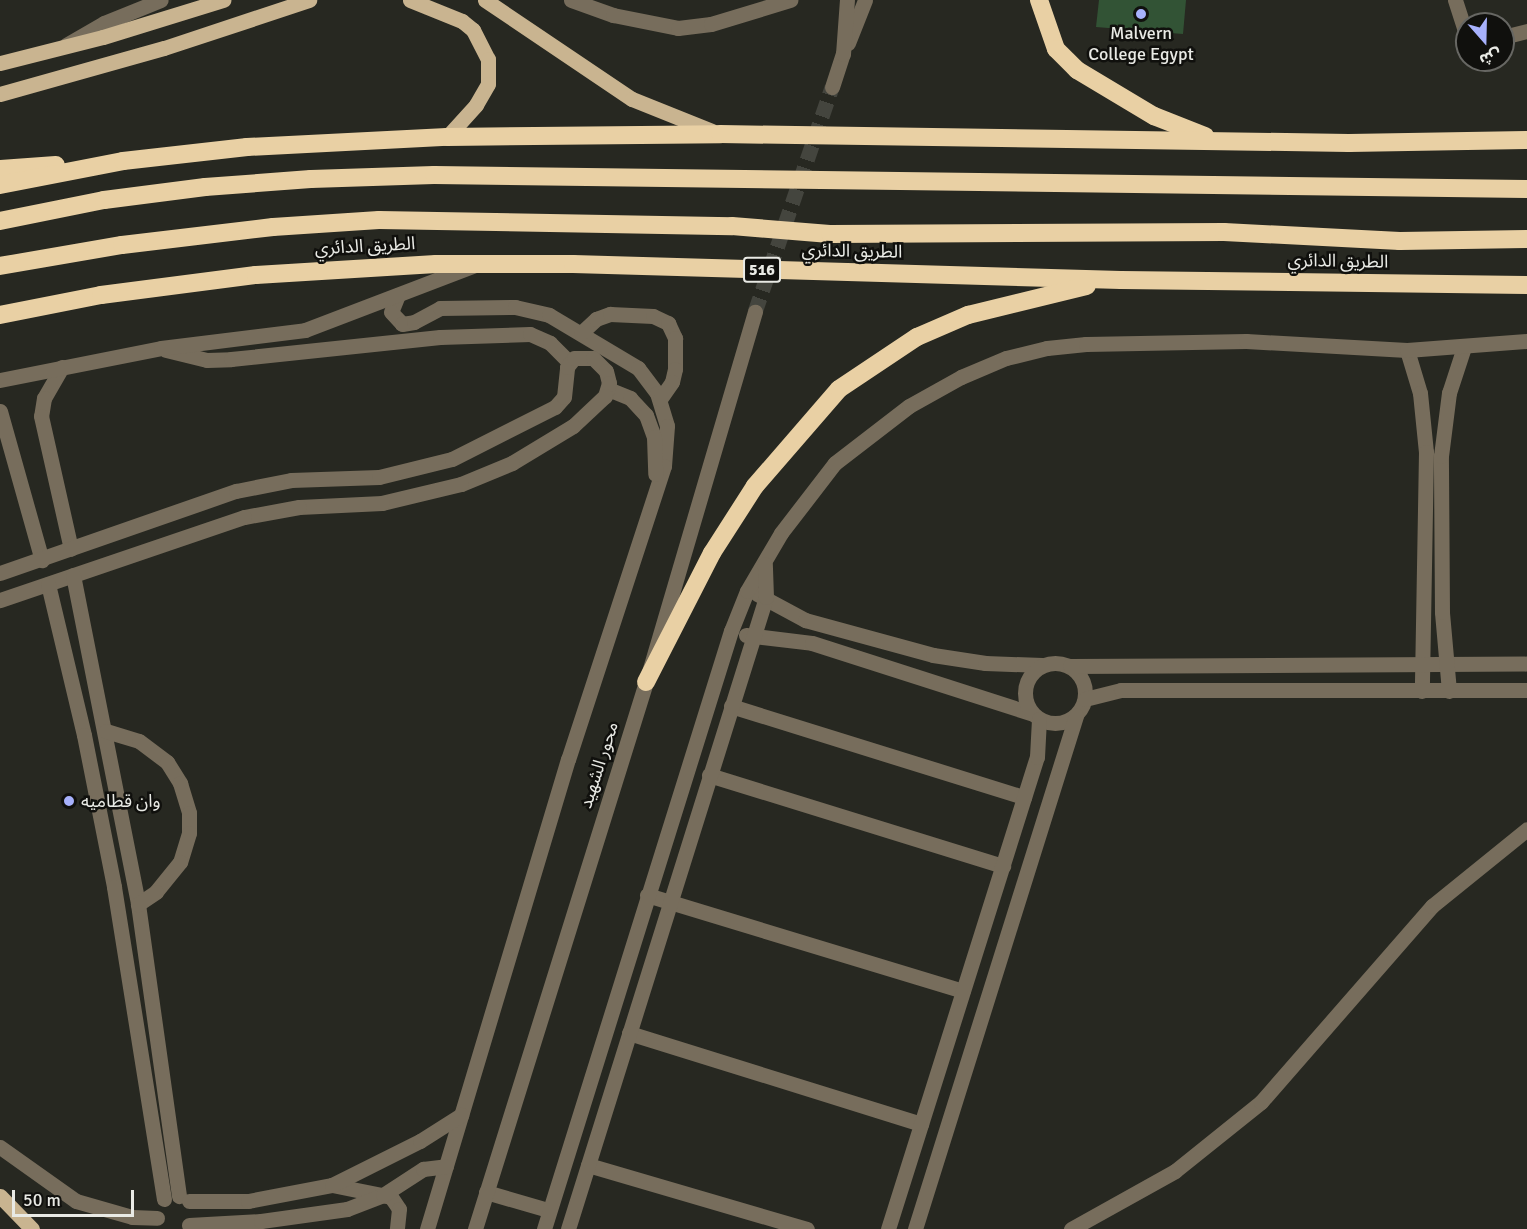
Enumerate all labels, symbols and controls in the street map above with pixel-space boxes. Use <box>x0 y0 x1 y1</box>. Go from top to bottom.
marker: Malvern College Egypt <box>1134 7 1148 21</box>
north arrow <box>1455 12 1515 72</box>
place label: Malvern College Egypt <box>1088 23 1194 66</box>
text: ش <box>1477 44 1504 70</box>
street label: الطريق الدائري <box>314 233 416 259</box>
street label: الطريق الدائري <box>801 239 903 263</box>
street label: الطريق الدائري <box>1287 249 1389 273</box>
road number: 516 <box>742 257 782 283</box>
street label: محور الشهيد <box>575 719 623 811</box>
place label: وان قطاميه <box>81 790 161 812</box>
marker: وان قطاميه <box>62 794 76 808</box>
scale bar <box>15 1178 136 1216</box>
text: 50 m <box>23 1189 61 1211</box>

